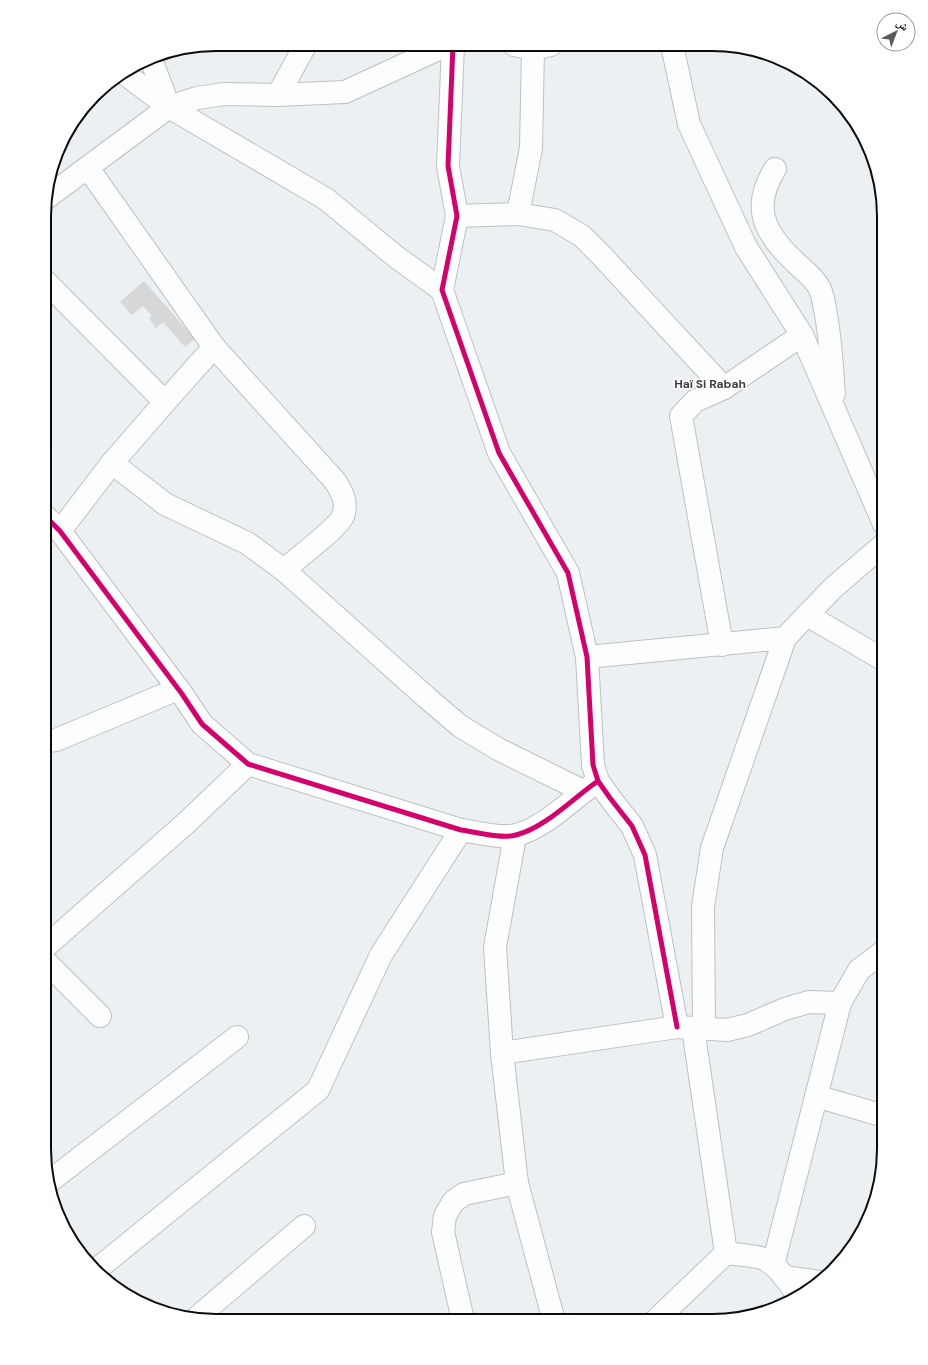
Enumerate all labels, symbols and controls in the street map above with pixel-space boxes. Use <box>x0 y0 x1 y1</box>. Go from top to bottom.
north arrow <box>876 12 916 52</box>
text: ش <box>893 15 912 35</box>
district label: Haï Si Rabah <box>674 376 746 392</box>

